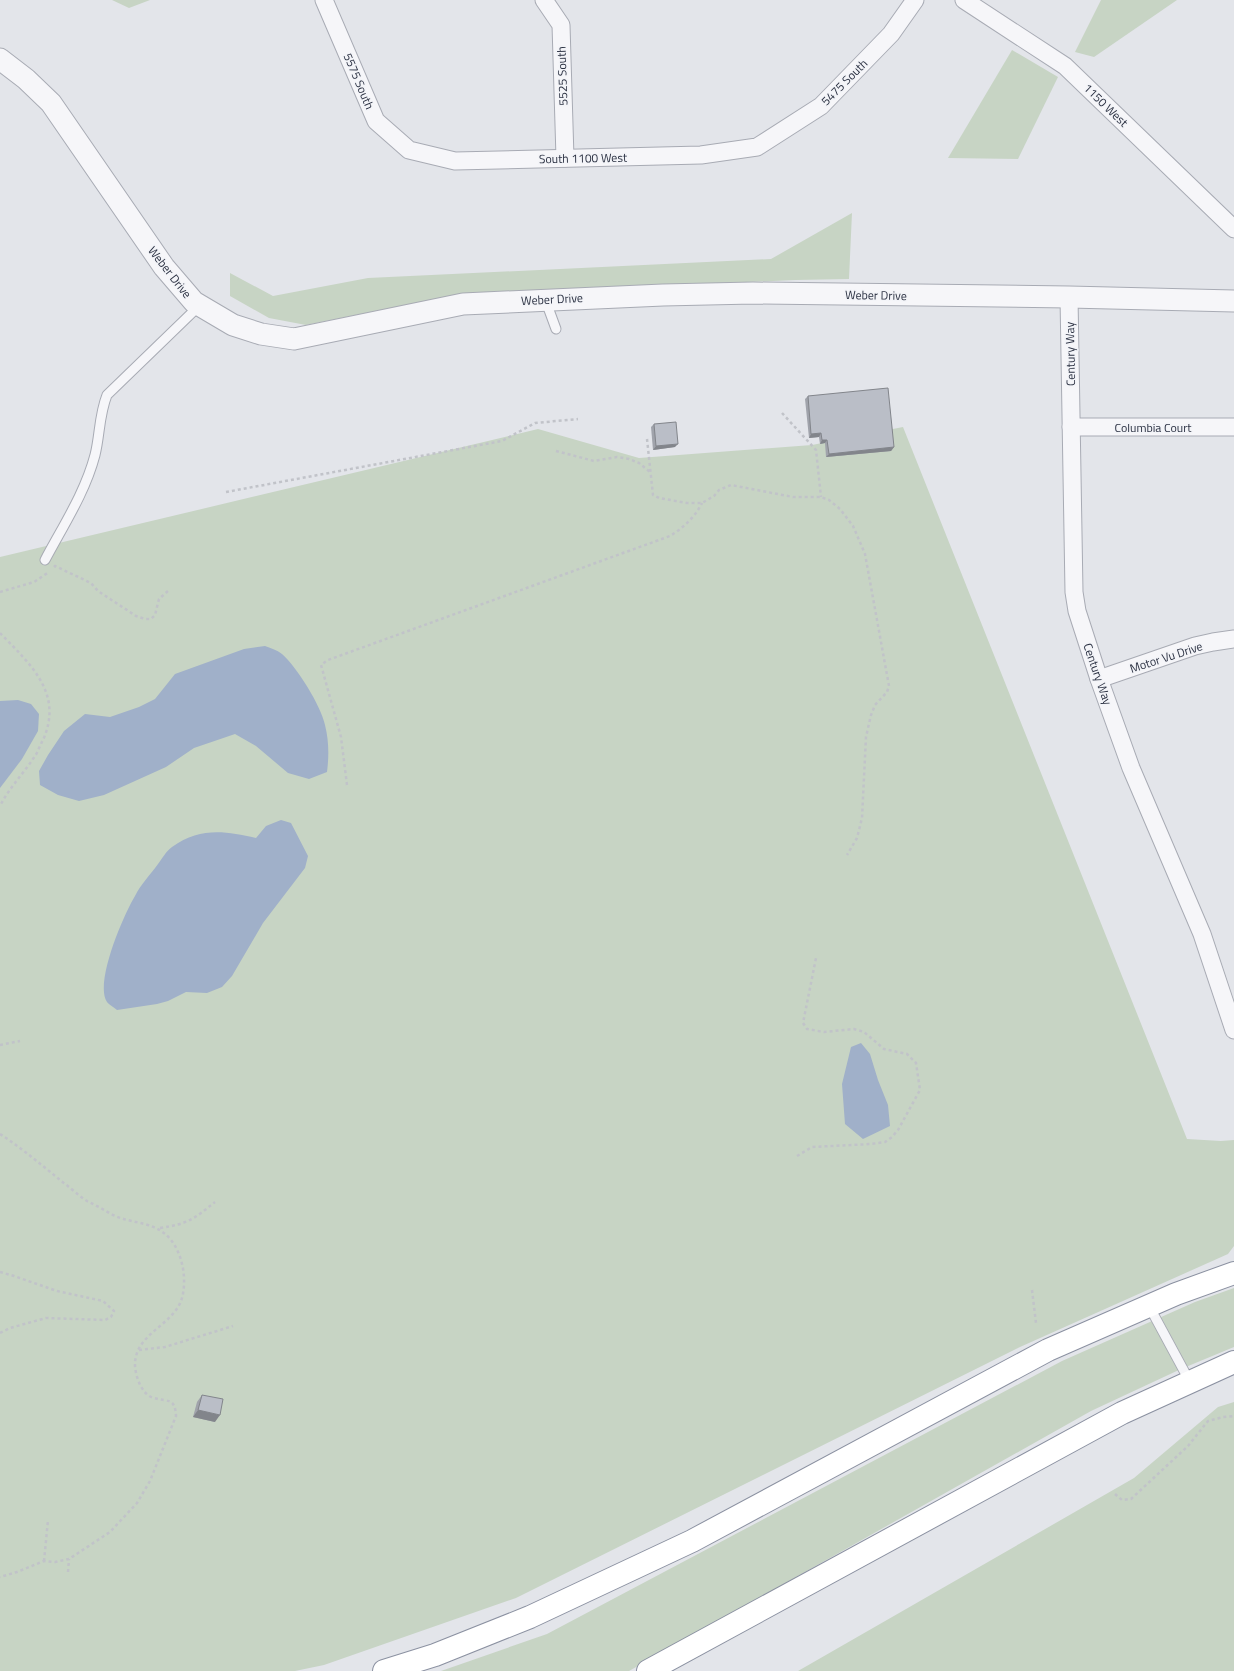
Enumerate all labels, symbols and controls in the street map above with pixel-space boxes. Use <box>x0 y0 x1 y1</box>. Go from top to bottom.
street label: 5525 South <box>551 46 573 106</box>
street label: 5575 South <box>339 50 379 112</box>
street label: 5475 South <box>816 54 872 110</box>
street label: 1150 West <box>1079 79 1133 132</box>
street label: South 1100 West <box>539 148 628 168</box>
street label: Weber Drive <box>143 242 197 302</box>
street label: Weber Drive <box>845 285 907 305</box>
street label: Weber Drive <box>521 288 583 310</box>
street label: Century Way <box>1060 322 1080 386</box>
street label: Columbia Court <box>1115 418 1192 437</box>
street label: Motor Vu Drive <box>1127 636 1205 678</box>
street label: Century Way <box>1079 641 1118 708</box>

